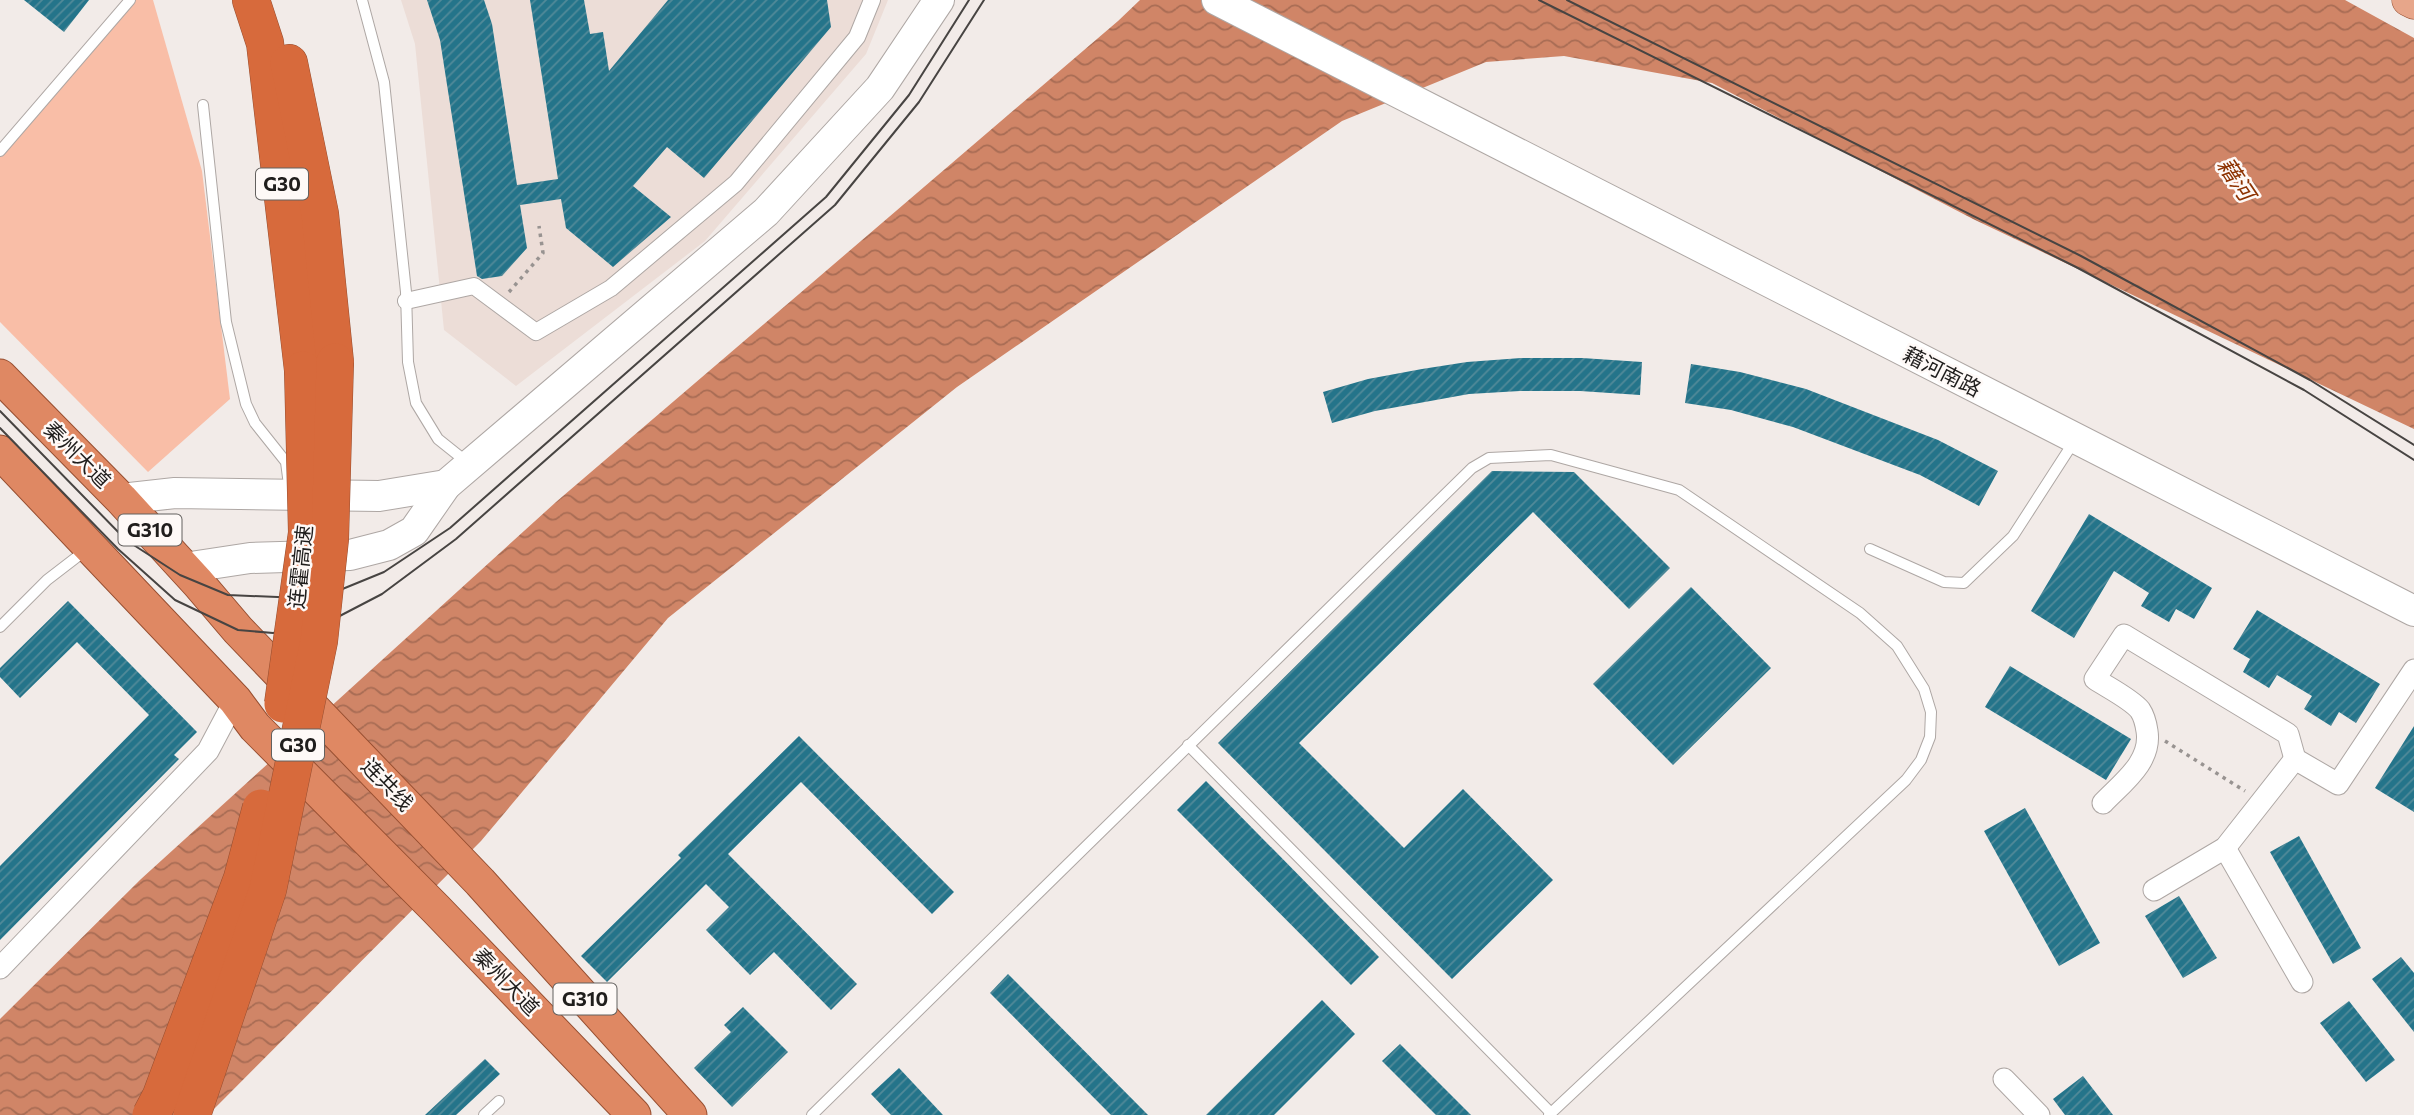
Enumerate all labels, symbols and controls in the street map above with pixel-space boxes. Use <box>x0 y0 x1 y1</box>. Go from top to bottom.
water label: 藉河 <box>2212 152 2264 209</box>
road number: G30 <box>256 168 308 200</box>
street label: 藉河南路 <box>1900 340 1986 401</box>
street label: 秦州大道 <box>40 415 117 492</box>
road number: G310 <box>118 514 182 545</box>
street label: 连霍高速 <box>283 524 316 610</box>
road number: G30 <box>272 730 324 760</box>
street label: 连共线 <box>357 753 419 815</box>
street label: 秦州大道 <box>469 942 545 1020</box>
road number: G310 <box>554 984 616 1015</box>

